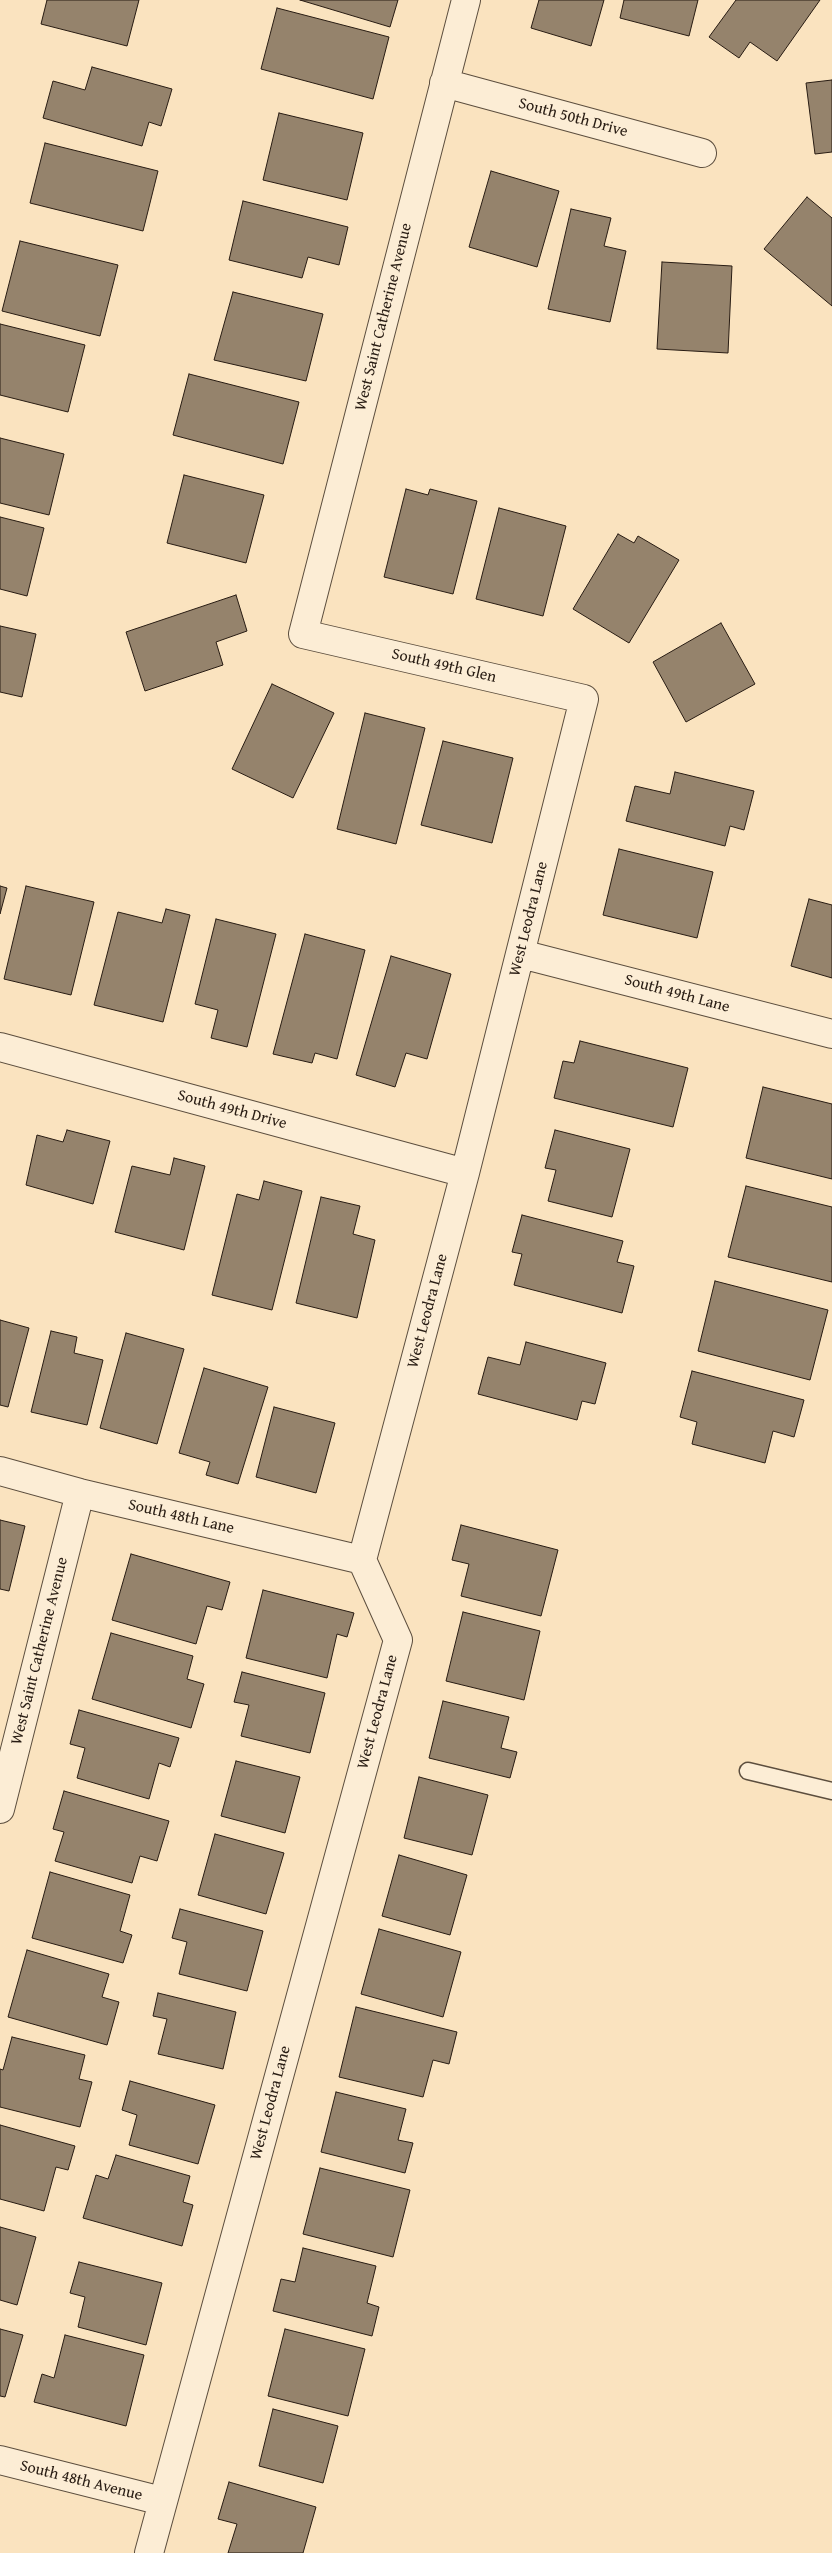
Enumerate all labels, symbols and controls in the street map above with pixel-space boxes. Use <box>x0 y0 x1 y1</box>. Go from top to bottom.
street label: South 50th Drive <box>516 94 630 142</box>
street label: West Saint Catherine Avenue <box>351 221 417 413</box>
street label: South 49th Glen <box>390 645 498 687</box>
street label: West Leodra Lane <box>505 860 553 978</box>
street label: South 49th Lane <box>622 971 732 1017</box>
street label: South 49th Drive <box>175 1086 289 1134</box>
street label: West Leodra Lane <box>404 1252 452 1370</box>
street label: South 48th Lane <box>126 1495 236 1539</box>
street label: West Saint Catherine Avenue <box>7 1555 73 1747</box>
street label: West Leodra Lane <box>354 1653 402 1771</box>
street label: West Leodra Lane <box>247 2044 295 2162</box>
street label: South 48th Avenue <box>18 2457 144 2505</box>

